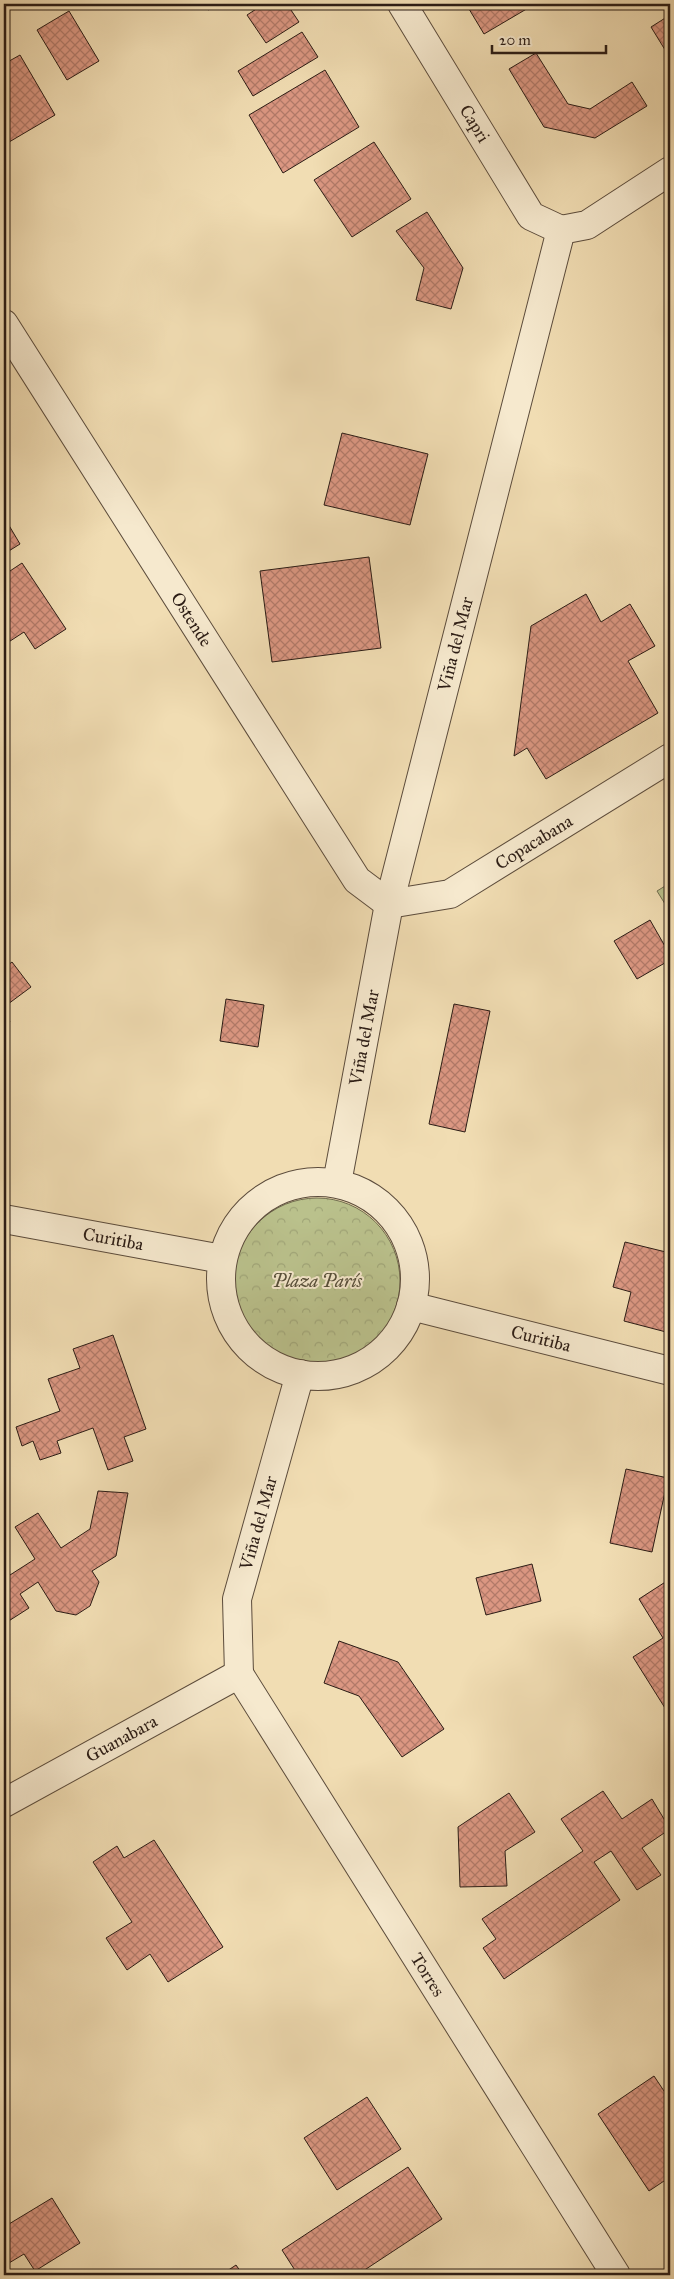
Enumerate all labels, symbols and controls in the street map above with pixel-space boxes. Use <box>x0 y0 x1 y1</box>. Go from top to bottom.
scale bar <box>492 22 605 54</box>
text: 20 m <box>499 31 531 49</box>
street label: Capri <box>455 101 495 147</box>
street label: Ostende <box>166 588 217 651</box>
street label: Viña del Mar <box>432 594 478 695</box>
street label: Copacabana <box>491 810 577 874</box>
street label: Viña del Mar <box>344 988 384 1088</box>
street label: Curitiba <box>81 1223 146 1255</box>
park label: Plaza París <box>272 1270 363 1292</box>
street label: Curitiba <box>509 1321 574 1357</box>
street label: Viña del Mar <box>234 1473 282 1574</box>
street label: Guanabara <box>82 1710 161 1767</box>
street label: Torres <box>406 1949 450 2001</box>

